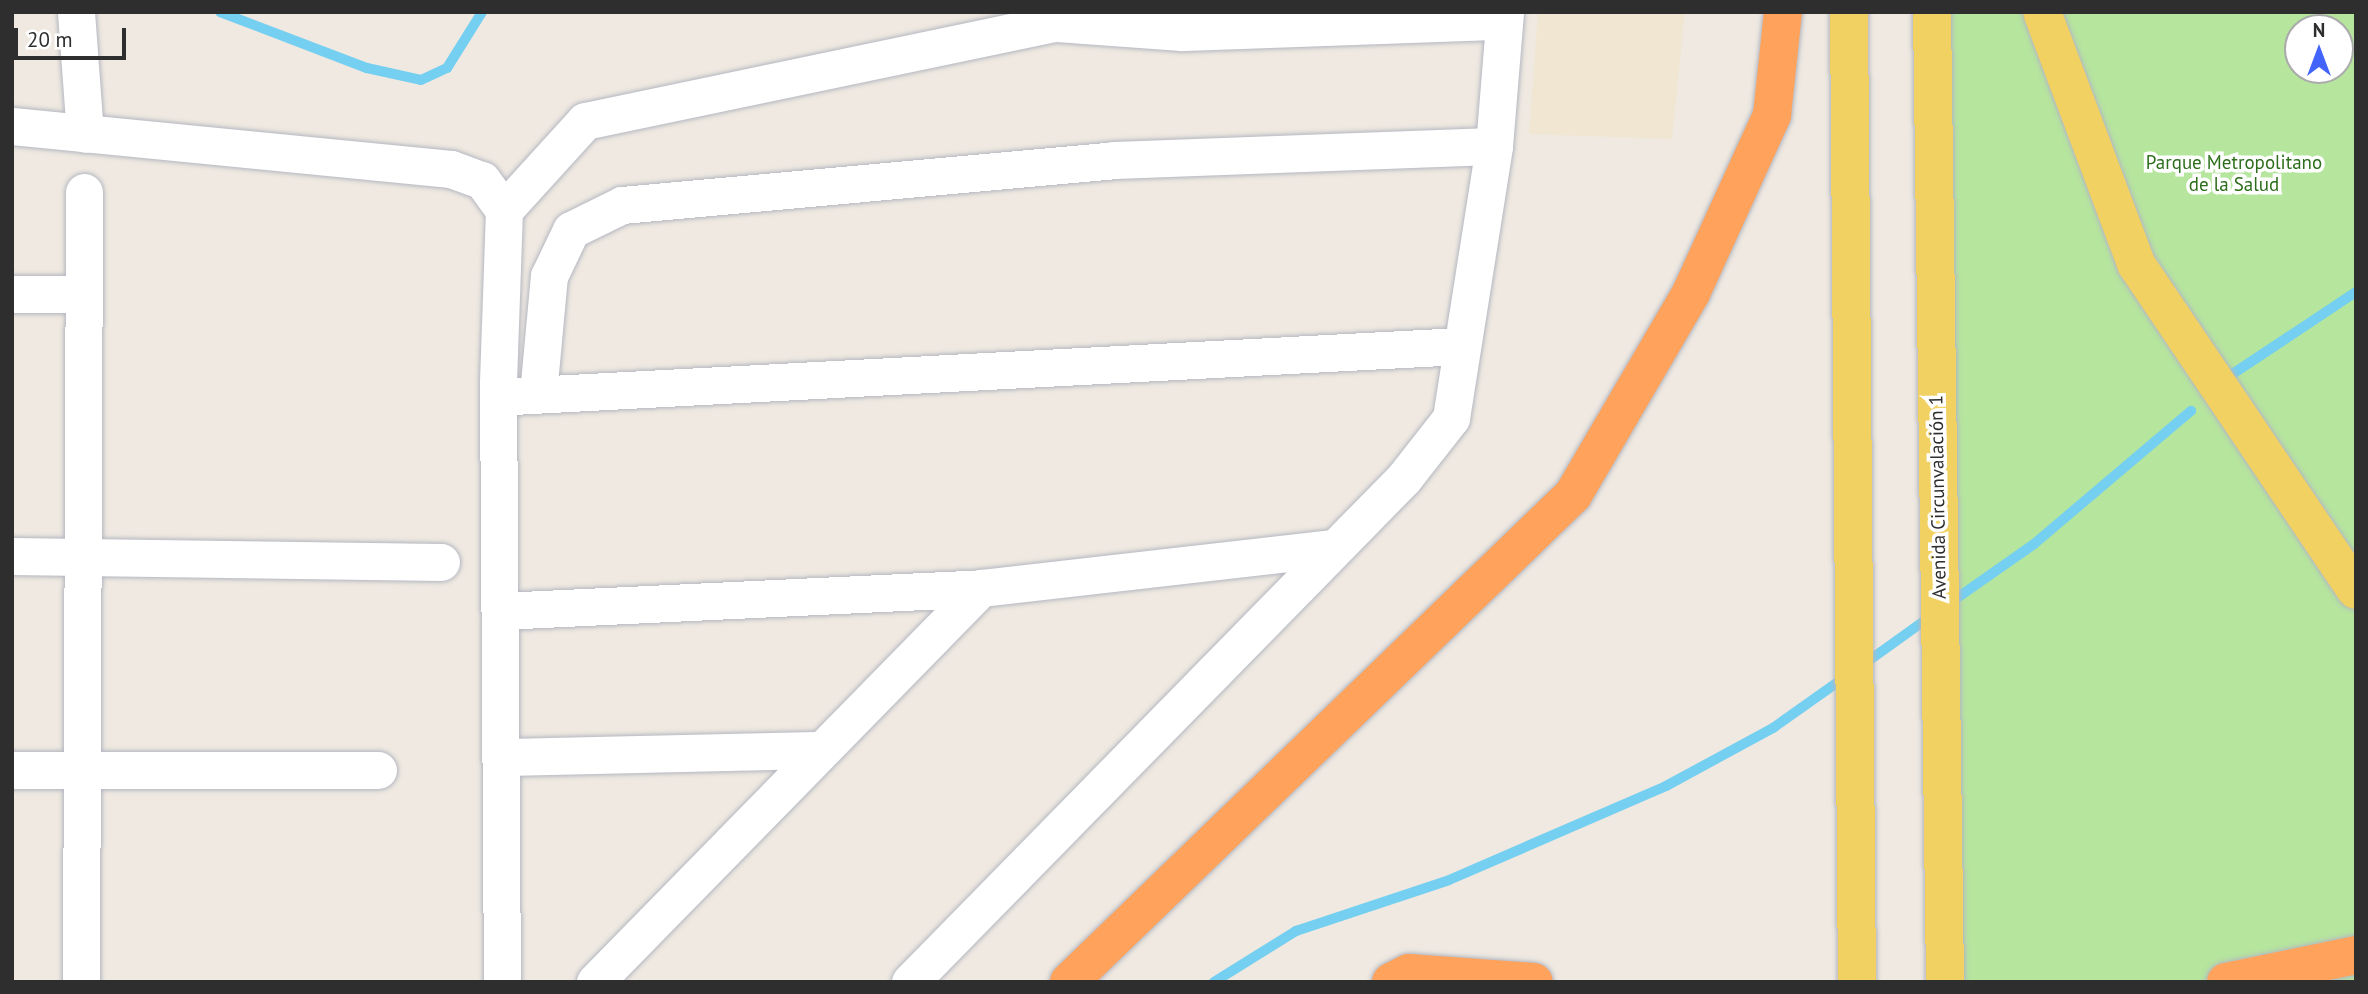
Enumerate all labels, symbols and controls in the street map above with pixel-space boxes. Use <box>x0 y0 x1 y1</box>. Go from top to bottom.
scale bar <box>18 14 130 58</box>
north arrow <box>2284 14 2354 84</box>
text: N <box>2313 18 2325 42</box>
text: 20 m <box>27 26 73 53</box>
park label: Parque Metropolitano de la Salud <box>2146 152 2322 196</box>
street label: Avenida Circunvalación 1 <box>1925 395 1951 599</box>

